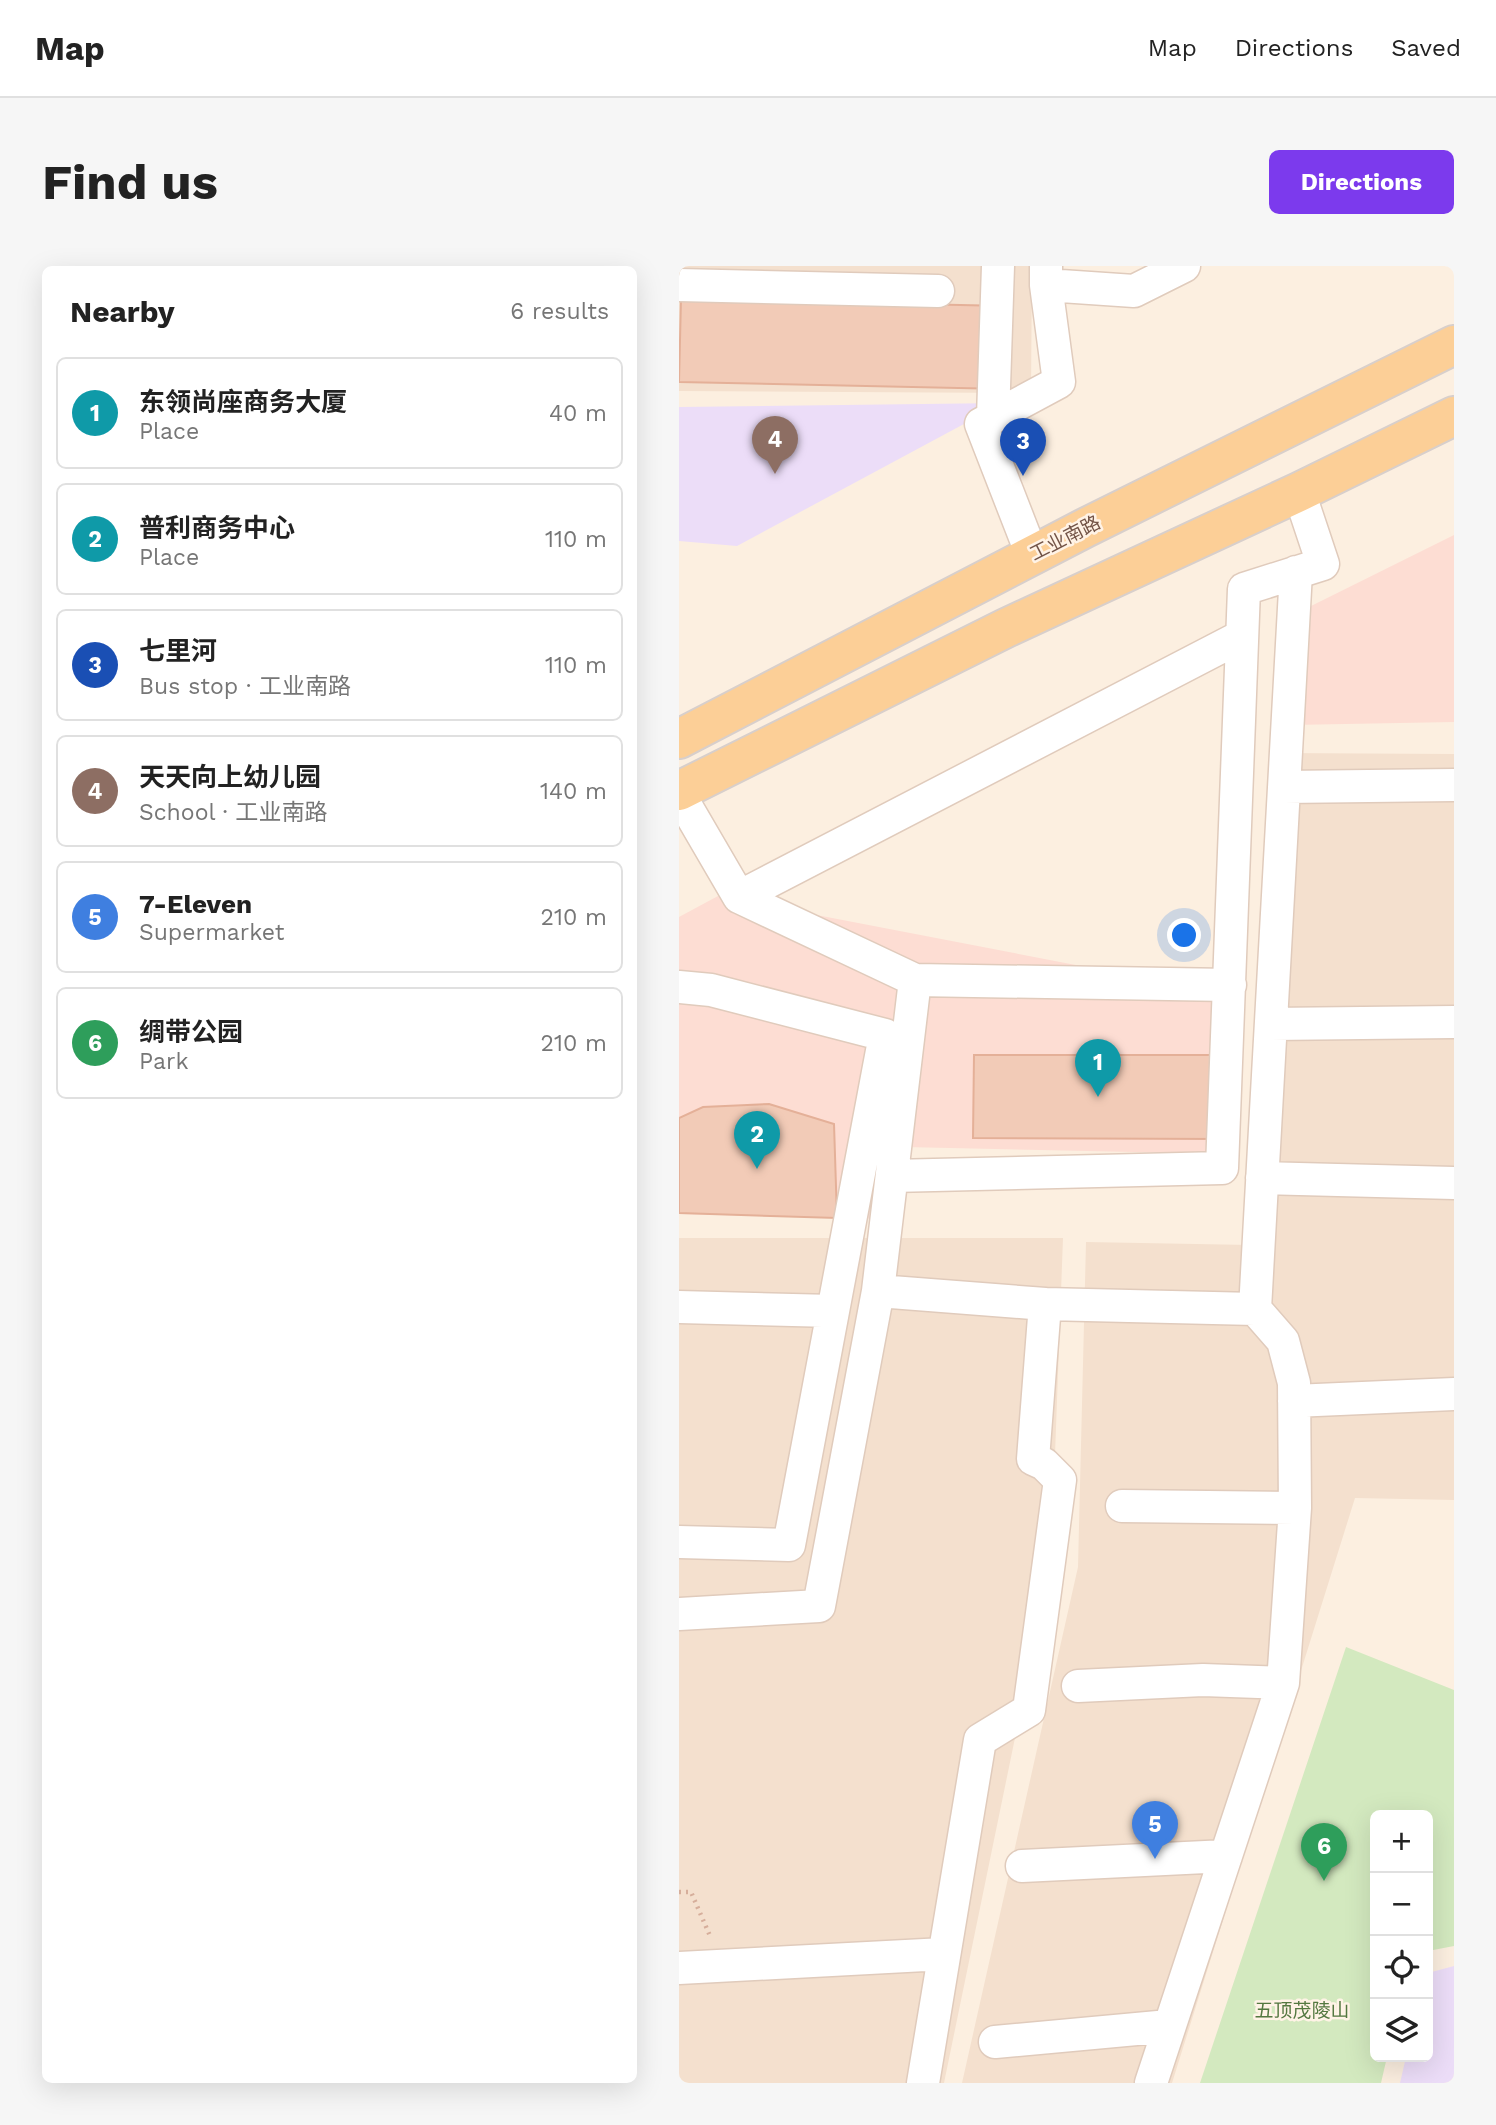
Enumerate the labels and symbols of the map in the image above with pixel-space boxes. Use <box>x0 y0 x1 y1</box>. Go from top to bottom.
pin: 4 <box>752 416 798 474</box>
pin: 3 <box>1000 418 1046 476</box>
street label: 工业南路 <box>1026 510 1104 566</box>
your location <box>1167 918 1201 952</box>
pin: 1 <box>1075 1039 1121 1097</box>
pin: 2 <box>734 1111 780 1169</box>
pin: 5 <box>1132 1801 1178 1859</box>
pin: 6 <box>1301 1823 1347 1881</box>
park label: 五顶茂陵山 <box>1254 1999 1350 2022</box>

